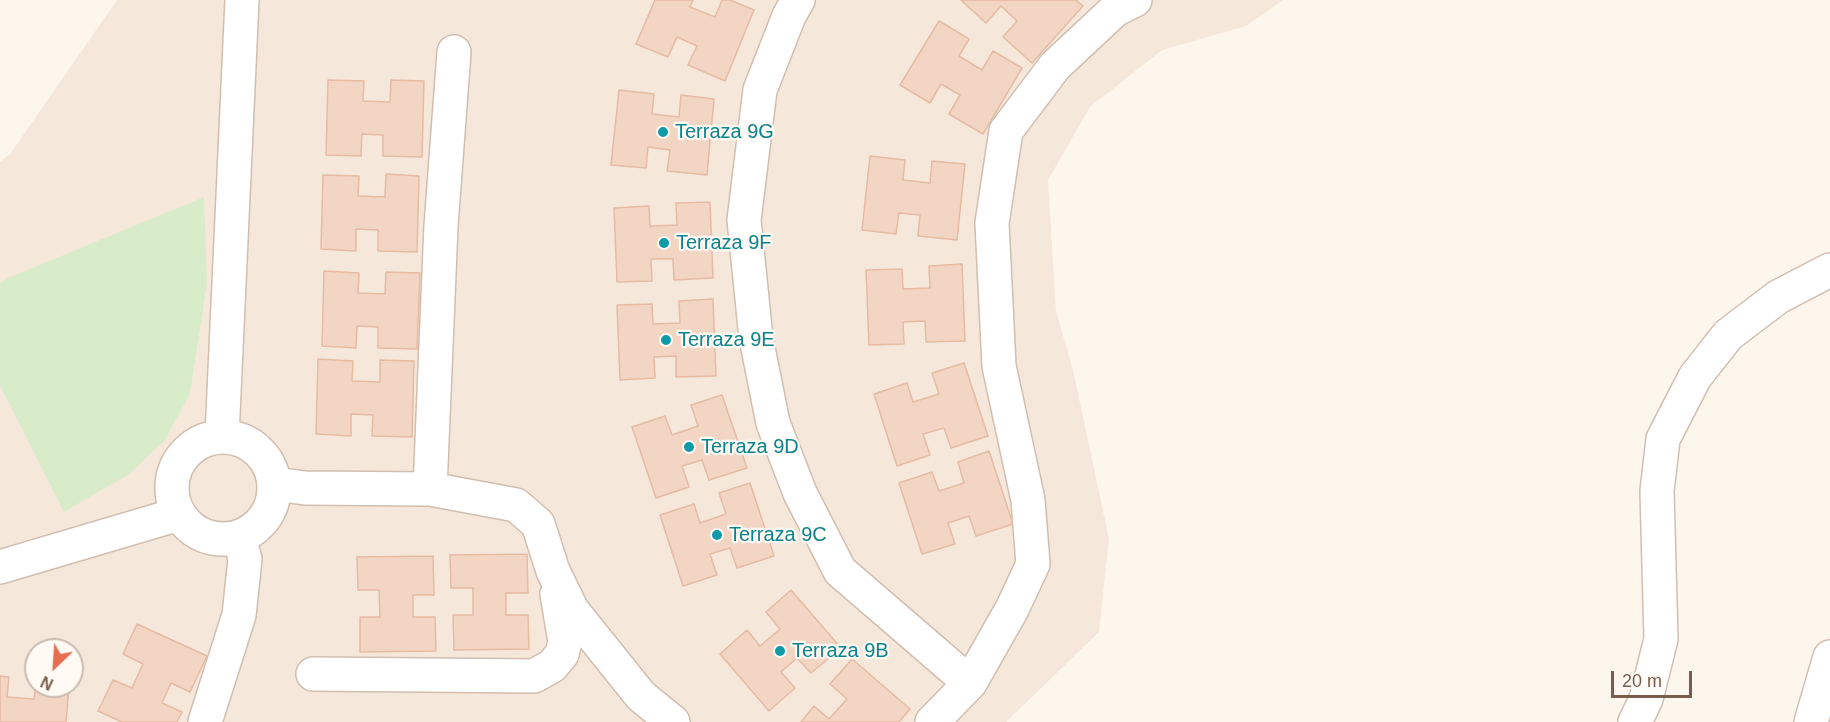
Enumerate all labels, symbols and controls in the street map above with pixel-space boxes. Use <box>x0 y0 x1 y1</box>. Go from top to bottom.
place label: Terraza 9G <box>675 120 774 144</box>
marker: Terraza 9G <box>656 125 670 139</box>
place label: Terraza 9F <box>676 231 772 255</box>
marker: Terraza 9F <box>657 236 671 250</box>
place label: Terraza 9E <box>678 328 775 352</box>
marker: Terraza 9E <box>659 333 673 347</box>
place label: Terraza 9D <box>701 435 799 459</box>
marker: Terraza 9D <box>682 440 696 454</box>
place label: Terraza 9C <box>729 523 827 547</box>
marker: Terraza 9C <box>710 528 724 542</box>
north arrow <box>24 638 84 698</box>
place label: Terraza 9B <box>792 639 889 663</box>
marker: Terraza 9B <box>773 644 787 658</box>
scale bar <box>1614 659 1695 697</box>
text: 20 m <box>1622 671 1662 691</box>
text: N <box>38 673 56 693</box>

